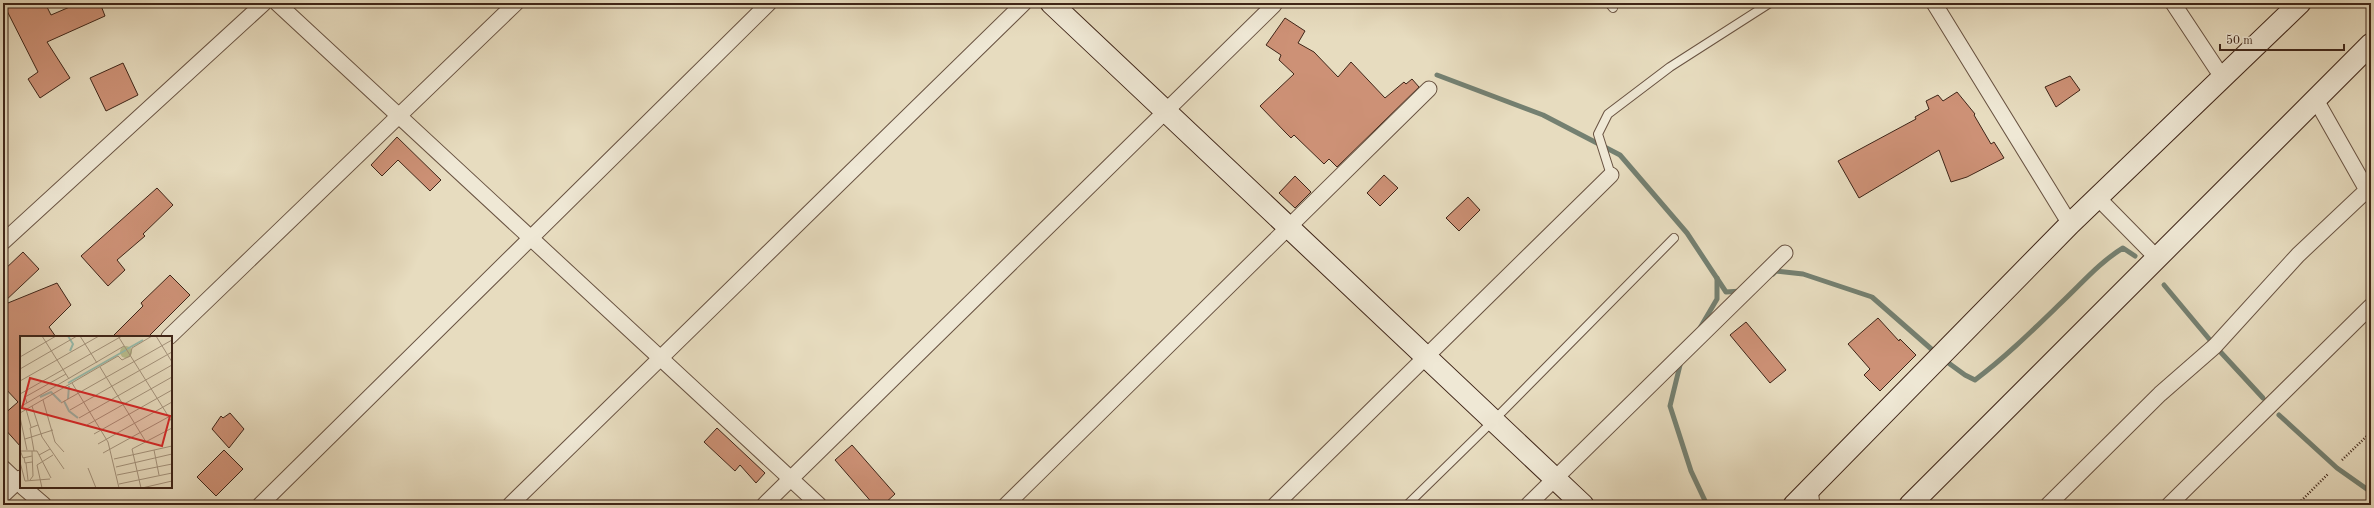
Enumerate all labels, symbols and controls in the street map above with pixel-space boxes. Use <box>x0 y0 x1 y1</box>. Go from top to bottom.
scale bar <box>2220 26 2344 52</box>
text: 50 m <box>2226 34 2253 47</box>
inset map <box>20 336 172 488</box>

